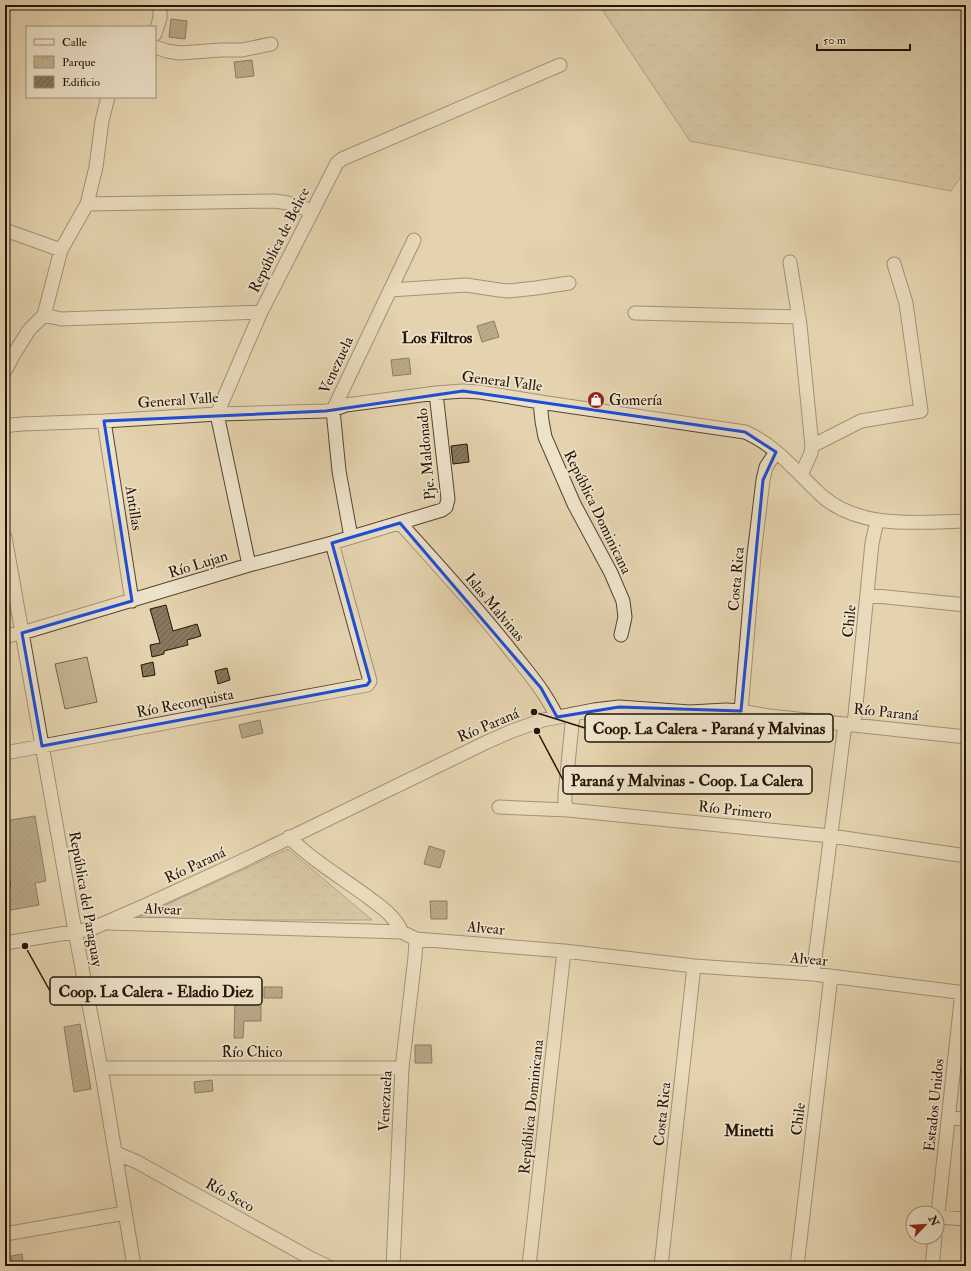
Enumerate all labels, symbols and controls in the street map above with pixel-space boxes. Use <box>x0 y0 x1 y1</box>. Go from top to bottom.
legend <box>26 26 156 98</box>
scale bar <box>817 26 910 52</box>
text: 50 m <box>823 33 847 48</box>
text: Calle <box>62 35 87 50</box>
text: Parque <box>62 55 96 70</box>
text: Edificio <box>62 75 100 90</box>
street label: República de Belice <box>245 184 315 296</box>
district label: Los Filtros <box>402 328 473 348</box>
street label: Venezuela <box>315 333 358 397</box>
street label: General Valle <box>461 367 543 396</box>
street label: General Valle <box>137 388 219 413</box>
shop icon: Gomería <box>586 390 606 410</box>
place label: Gomería <box>609 391 663 410</box>
street label: Pje. Maldonado <box>413 407 440 501</box>
street label: República Dominicana <box>558 447 636 578</box>
street label: Antillas <box>120 483 146 532</box>
street label: Costa Rica <box>724 545 749 612</box>
street label: Río Lujan <box>166 546 230 582</box>
street label: Islas Malvinas <box>461 569 529 645</box>
street label: Chile <box>838 604 861 638</box>
street label: Río Reconquista <box>135 685 236 722</box>
street label: Río Paraná <box>852 700 920 725</box>
street label: Río Paraná <box>454 704 523 747</box>
callout: Coop. La Calera - Paraná y Malvinas <box>585 714 833 742</box>
text: Coop. La Calera - Paraná y Malvinas <box>593 719 826 740</box>
callout: Paraná y Malvinas - Coop. La Calera <box>563 766 812 794</box>
text: Paraná y Malvinas - Coop. La Calera <box>571 771 804 792</box>
street label: Río Primero <box>697 797 773 824</box>
street label: República del Paraguay <box>63 830 107 969</box>
street label: Río Paraná <box>162 843 230 888</box>
street label: Alvear <box>143 899 183 920</box>
street label: Alvear <box>465 917 506 940</box>
street label: Alvear <box>788 948 829 971</box>
callout: Coop. La Calera - Eladio Diez <box>50 977 262 1005</box>
text: Coop. La Calera - Eladio Diez <box>58 982 254 1003</box>
street label: República Dominicana <box>515 1038 549 1175</box>
street label: Río Chico <box>221 1043 283 1062</box>
street label: Estados Unidos <box>920 1058 949 1153</box>
street label: Venezuela <box>374 1069 397 1132</box>
street label: Costa Rica <box>650 1080 675 1147</box>
street label: Chile <box>787 1102 810 1137</box>
district label: Minetti <box>723 1121 774 1141</box>
street label: Río Seco <box>202 1174 257 1217</box>
north arrow <box>905 1205 945 1245</box>
text: N <box>925 1213 942 1229</box>

